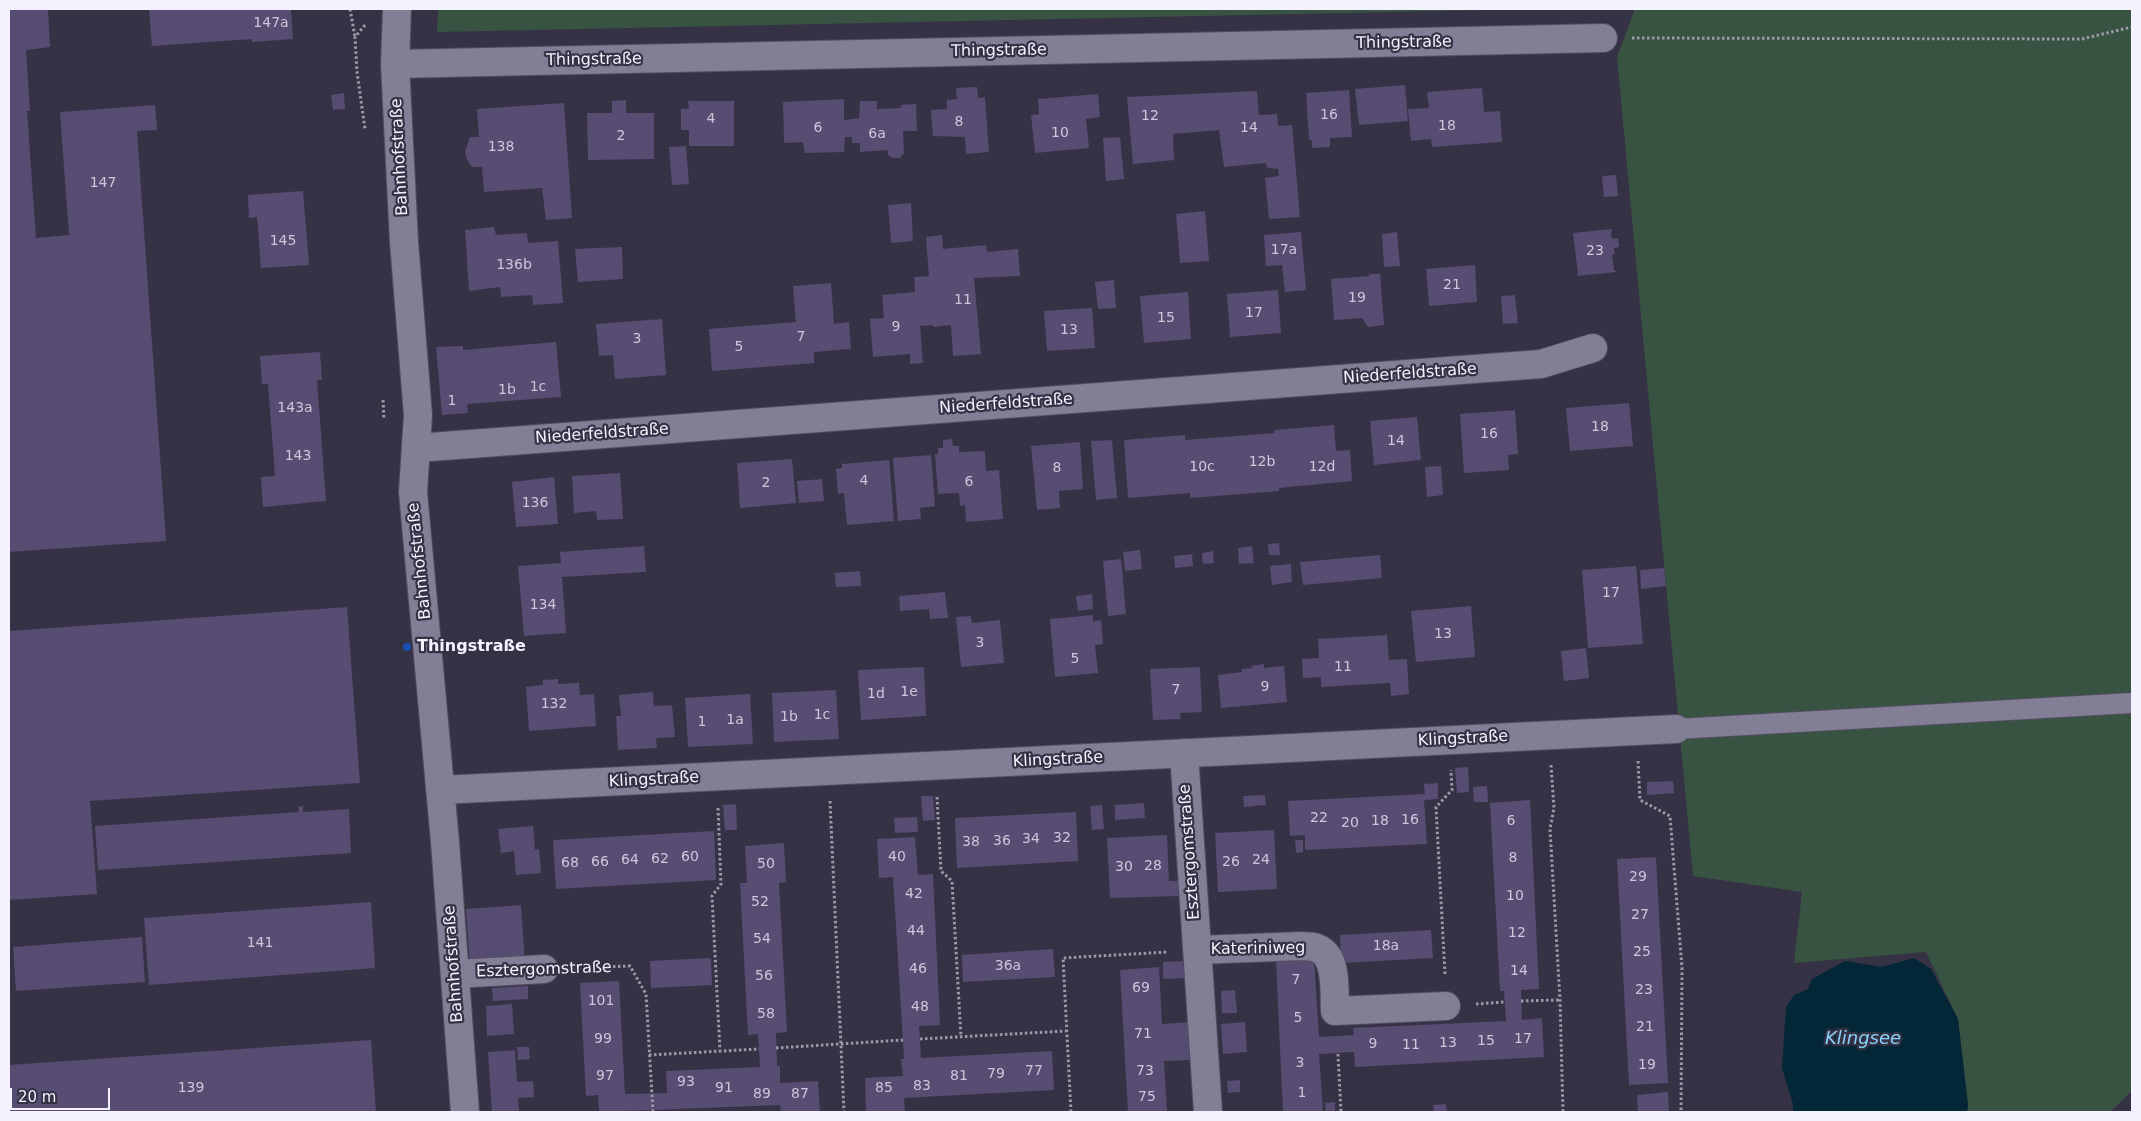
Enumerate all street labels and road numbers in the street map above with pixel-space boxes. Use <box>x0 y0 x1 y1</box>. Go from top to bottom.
street label: Thingstraße <box>1356 33 1452 53</box>
street label: Thingstraße <box>951 41 1047 61</box>
street label: Thingstraße <box>546 50 642 70</box>
street label: Bahnhofstraße <box>387 98 413 216</box>
street label: Niederfeldstraße <box>1343 360 1477 388</box>
street label: Niederfeldstraße <box>939 390 1073 418</box>
street label: Niederfeldstraße <box>535 420 669 448</box>
street label: Bahnhofstraße <box>404 502 436 620</box>
street label: Klingstraße <box>1417 727 1509 751</box>
street label: Klingstraße <box>1012 748 1104 772</box>
street label: Klingstraße <box>608 768 700 792</box>
street label: Esztergomstraße <box>1176 784 1204 920</box>
street label: Bahnhofstraße <box>440 905 468 1023</box>
street label: Kateriniweg <box>1210 939 1306 959</box>
street label: Esztergomstraße <box>476 958 612 982</box>

